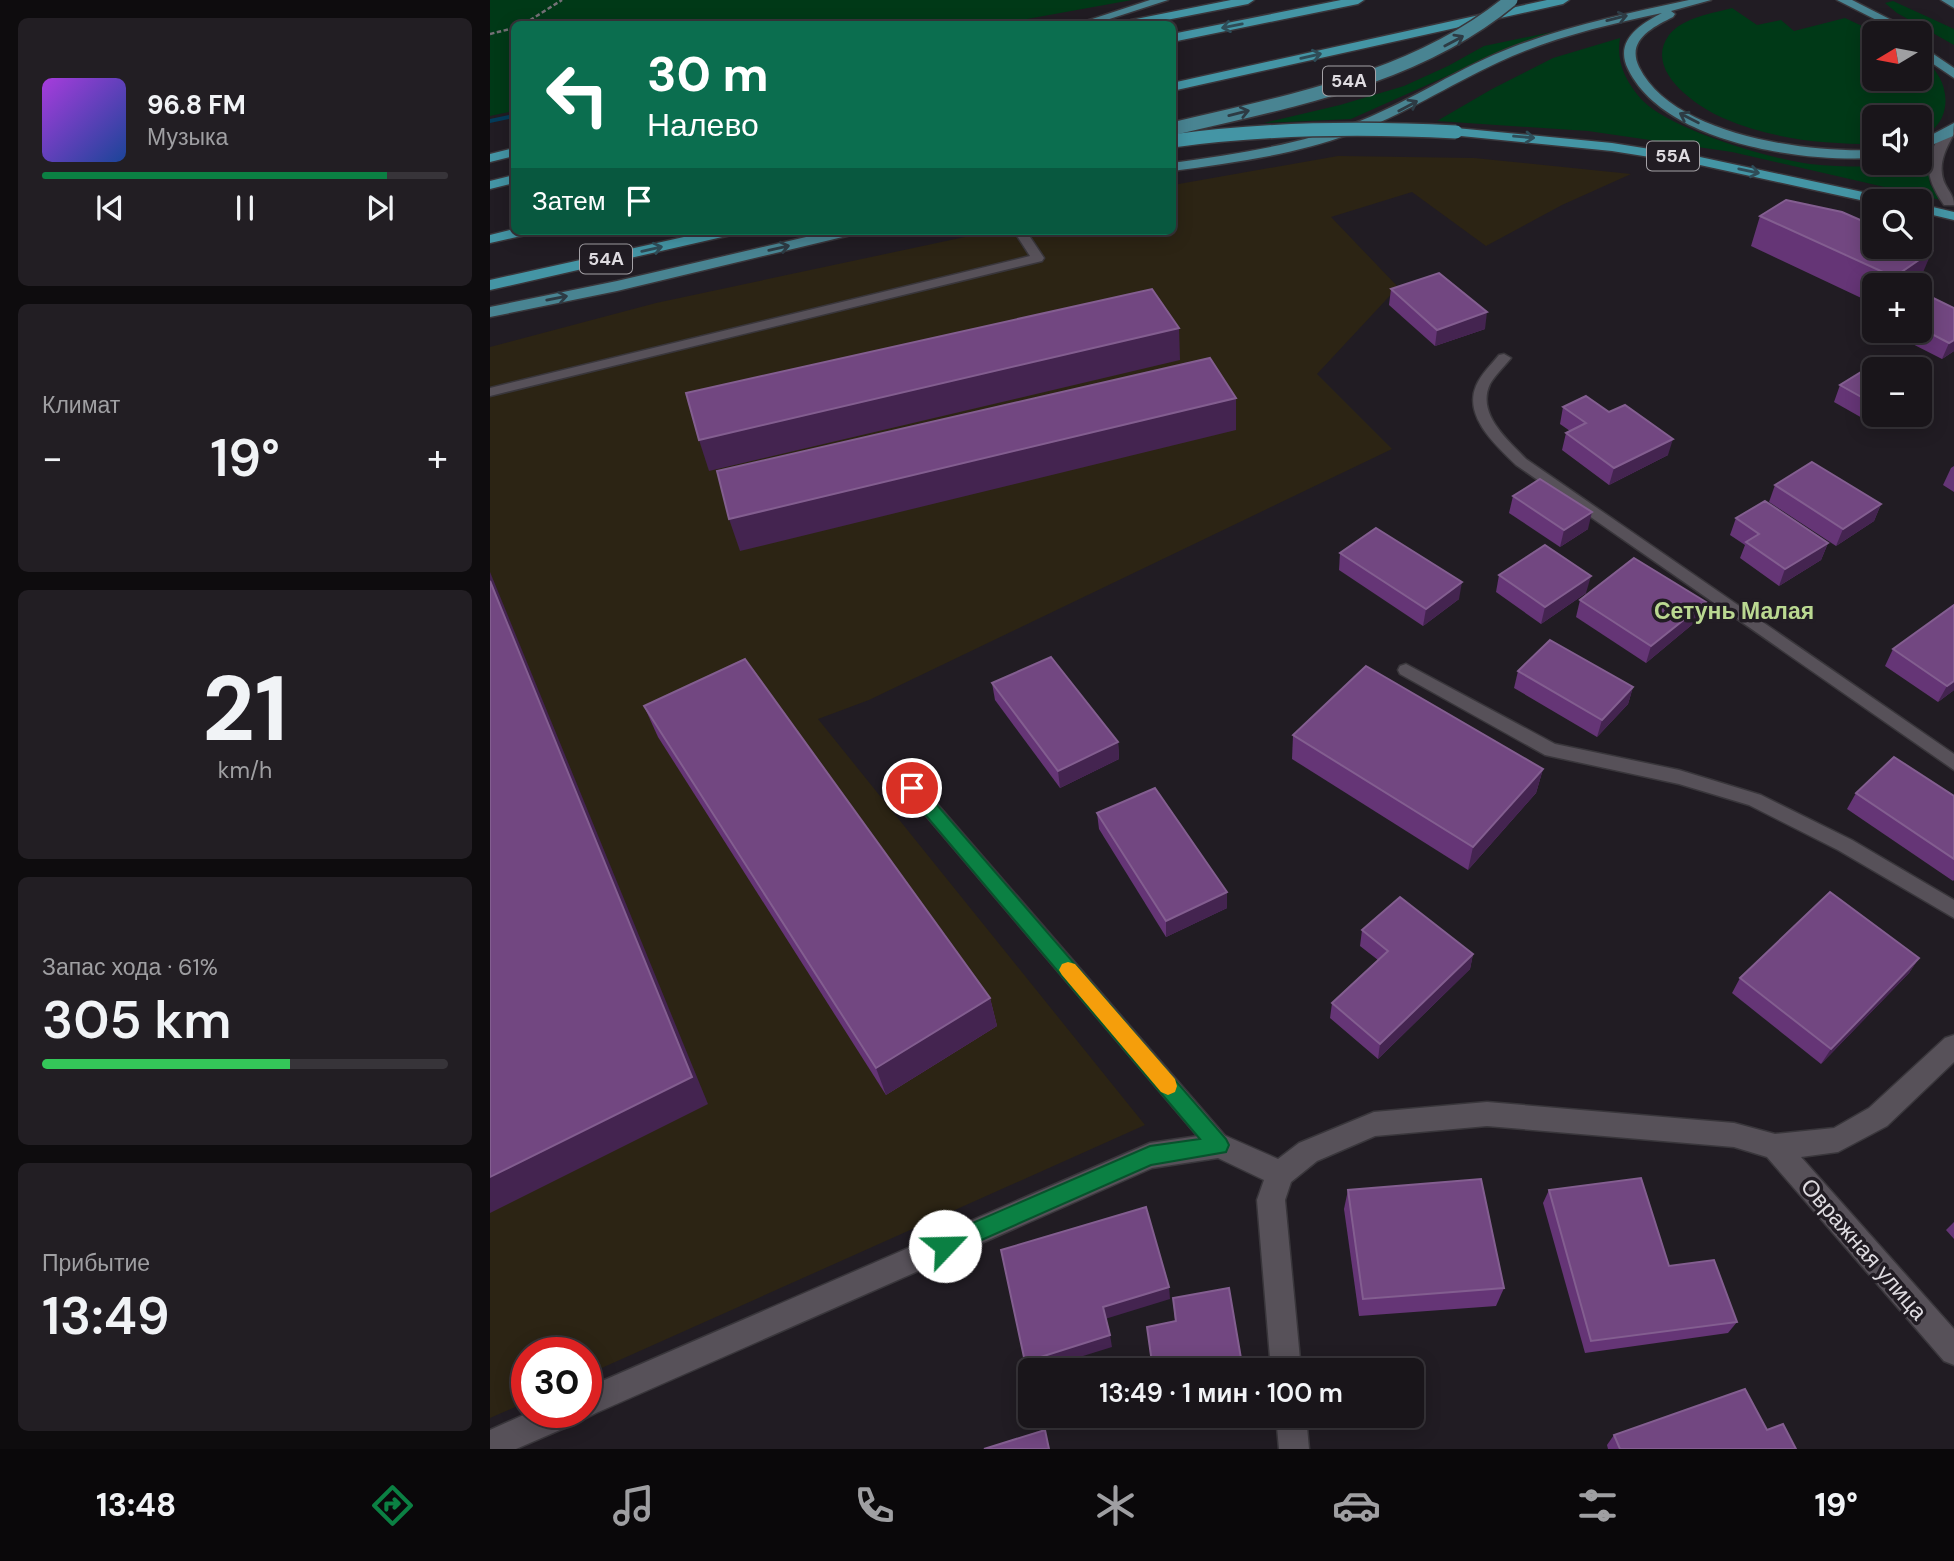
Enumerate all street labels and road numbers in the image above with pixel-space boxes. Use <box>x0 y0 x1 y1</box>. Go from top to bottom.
road number: 54А <box>1323 66 1375 96</box>
road number: 55А <box>1647 141 1699 170</box>
road number: 54А <box>580 244 632 274</box>
street label: Овражная улица <box>1794 1172 1934 1326</box>

